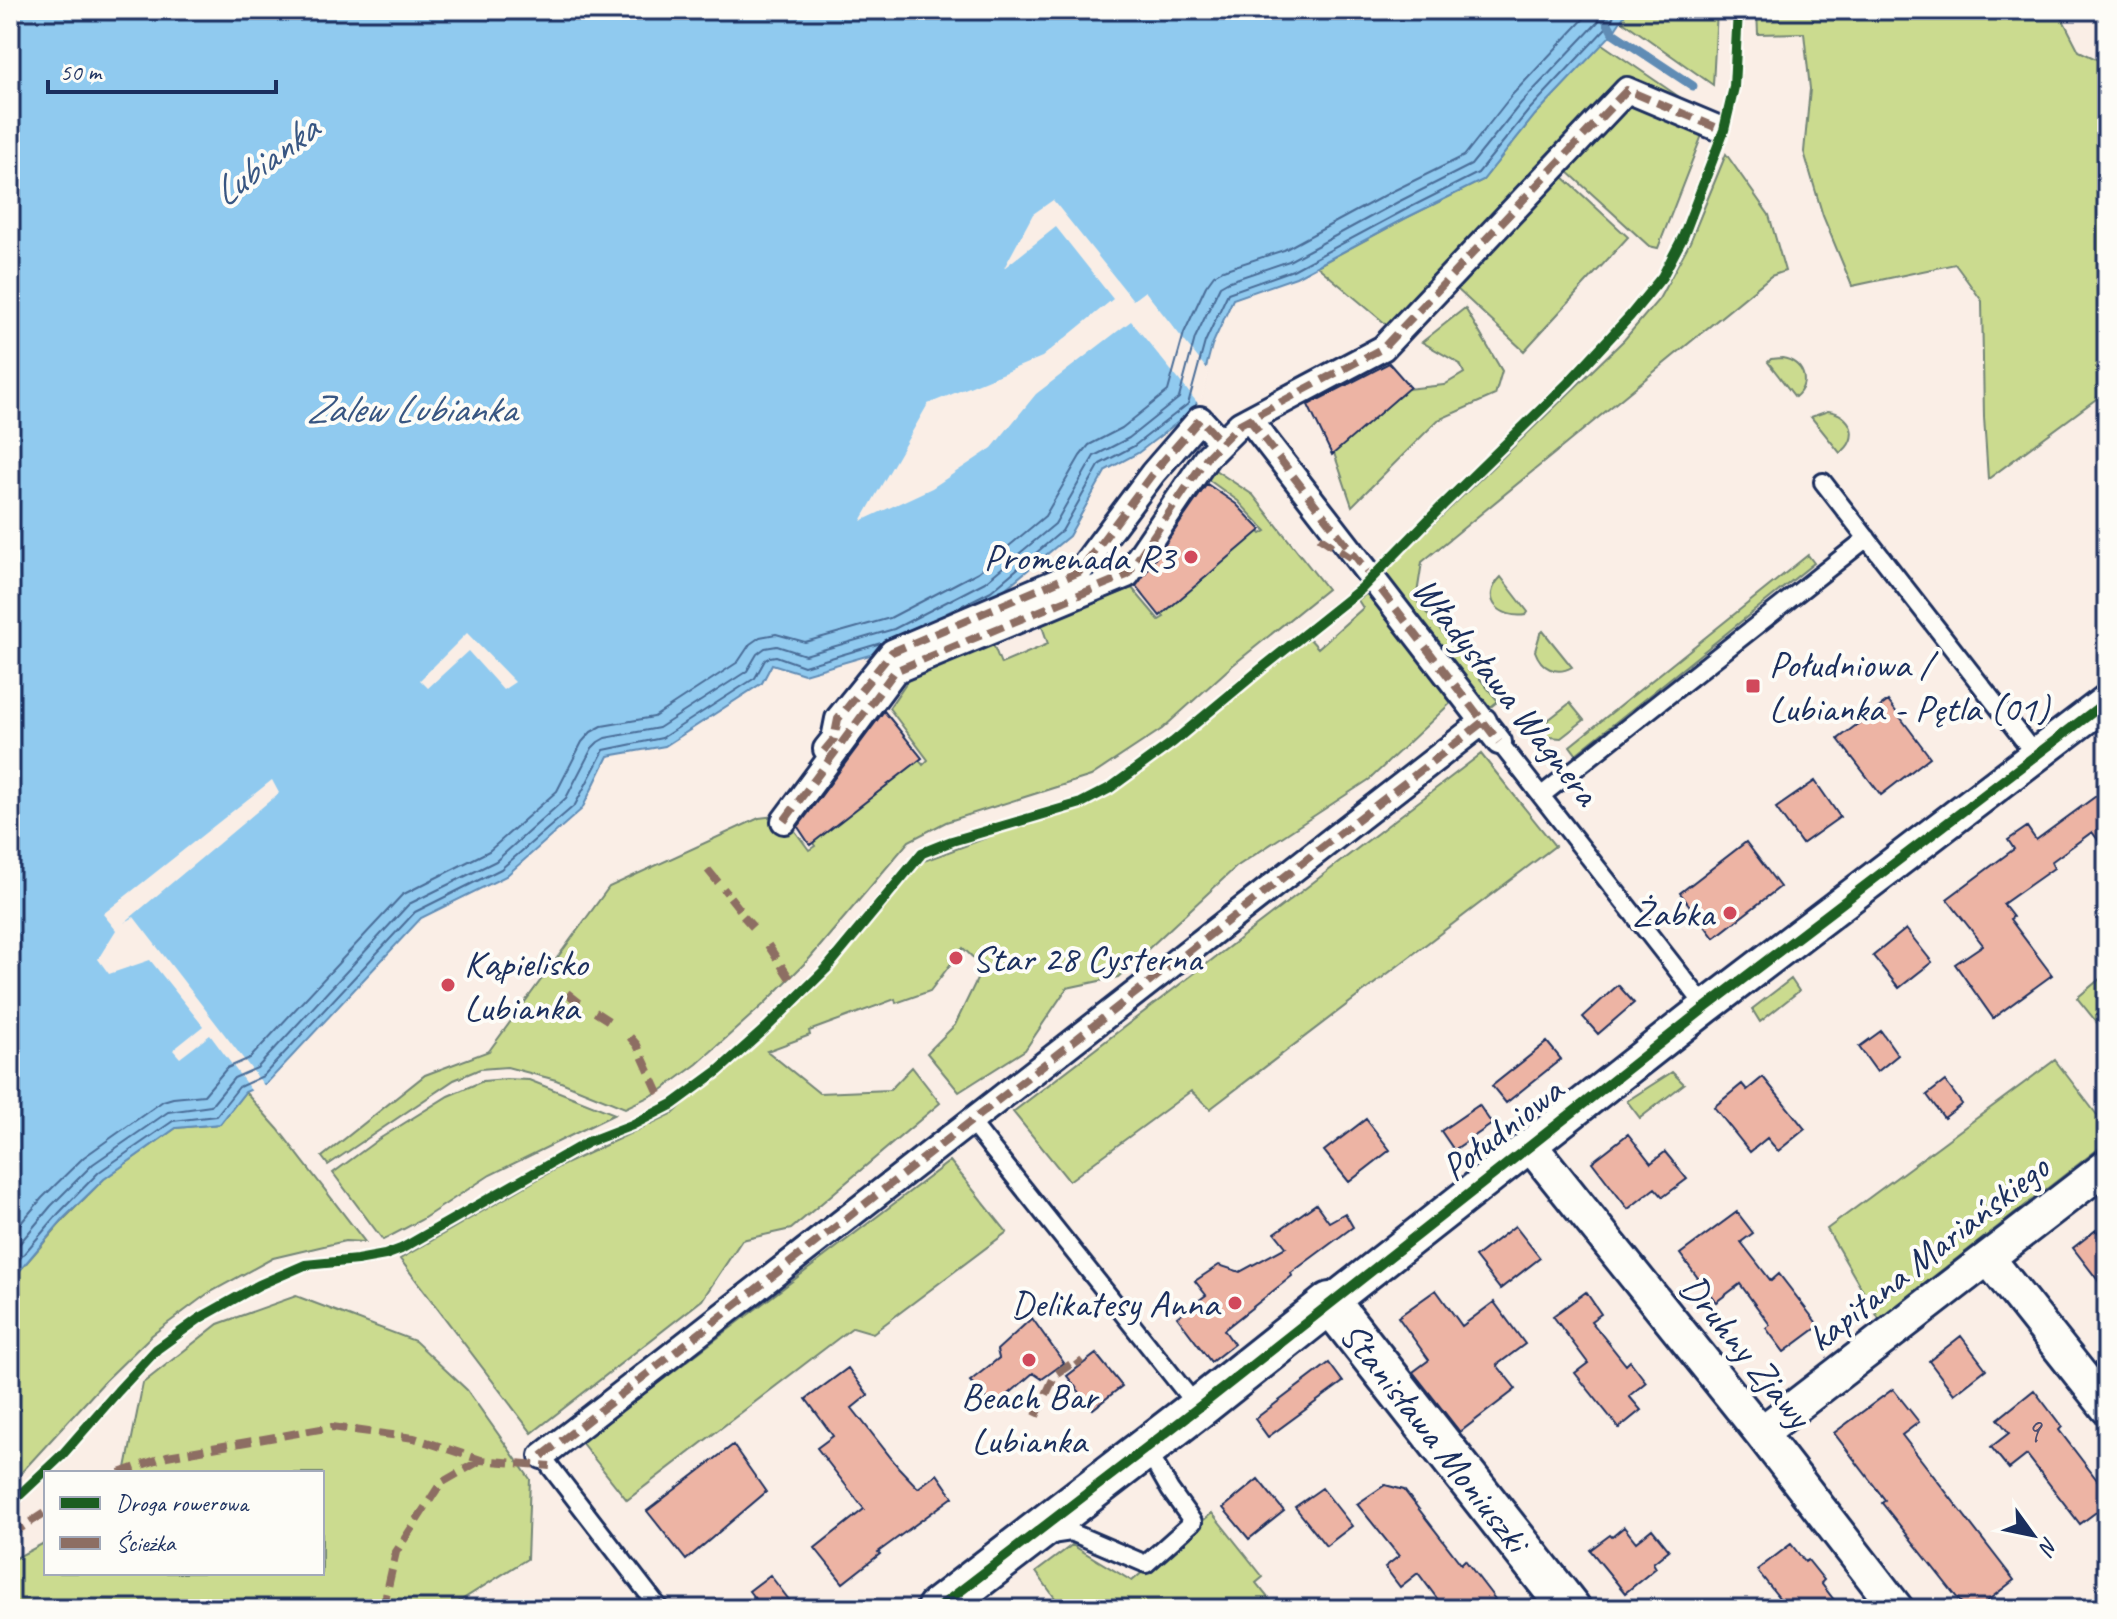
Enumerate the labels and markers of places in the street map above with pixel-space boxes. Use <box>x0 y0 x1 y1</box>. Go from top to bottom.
place label: Promenada R3 <box>984 534 1178 581</box>
marker: Promenada R3 <box>1182 548 1200 566</box>
place label: Południowa / Lubianka - Pętla (01) <box>1769 641 2051 732</box>
marker: Południowa / Lubianka - Pętla (01) <box>1744 677 1762 695</box>
place label: Żabka <box>1632 890 1717 937</box>
marker: Żabka <box>1721 904 1739 922</box>
place label: Star 28 Cysterna <box>972 935 1204 982</box>
place label: Kąpielisko Lubianka <box>464 940 590 1031</box>
marker: Star 28 Cysterna <box>947 949 965 967</box>
marker: Kąpielisko Lubianka <box>439 976 457 994</box>
place label: Delikatesy Anna <box>1011 1280 1221 1327</box>
marker: Delikatesy Anna <box>1226 1294 1244 1312</box>
marker: Beach Bar Lubianka <box>1020 1351 1038 1369</box>
place label: Beach Bar Lubianka <box>961 1373 1100 1464</box>

